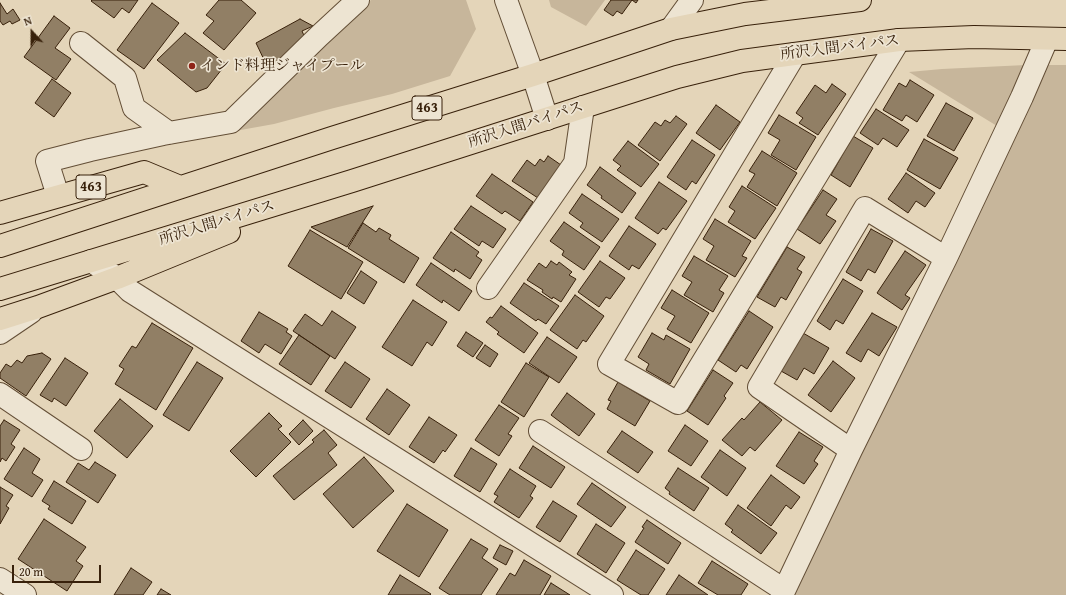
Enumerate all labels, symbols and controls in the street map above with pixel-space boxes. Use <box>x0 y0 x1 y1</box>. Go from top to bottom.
north arrow <box>12 12 52 52</box>
text: N <box>21 12 34 30</box>
street label: 所沢入間バイパス <box>779 32 901 64</box>
place label: インド料理ジャイプール <box>200 57 365 75</box>
marker: インド料理ジャイプール <box>187 61 197 71</box>
road number: 463 <box>412 96 442 120</box>
street label: 所沢入間バイパス <box>466 98 586 152</box>
road number: 463 <box>76 175 106 199</box>
street label: 所沢入間バイパス <box>157 197 277 249</box>
scale bar <box>14 557 103 583</box>
text: 20 m <box>19 563 43 580</box>

